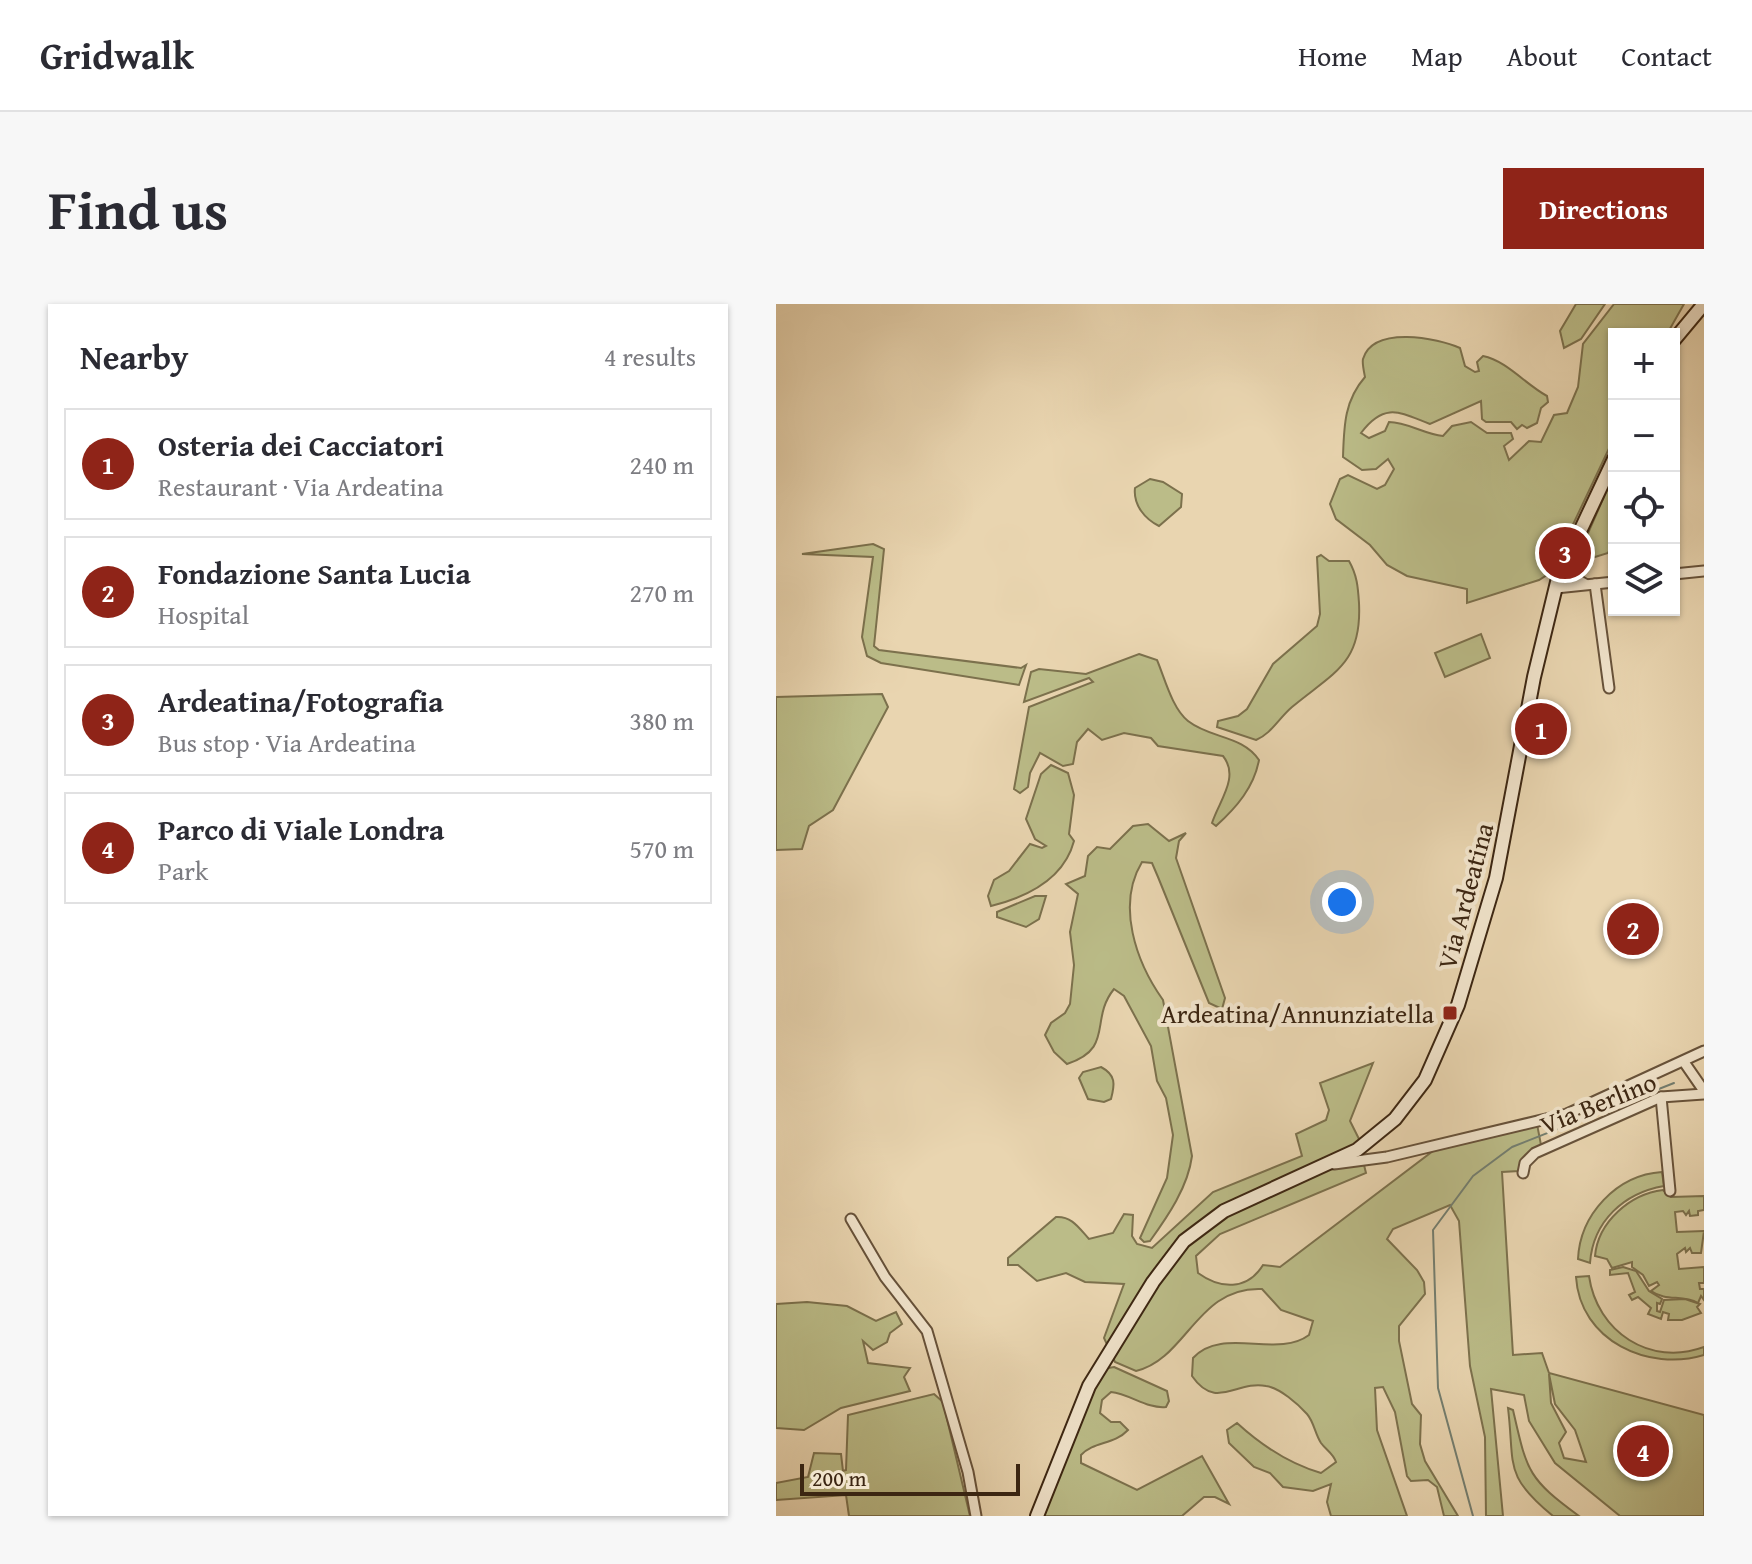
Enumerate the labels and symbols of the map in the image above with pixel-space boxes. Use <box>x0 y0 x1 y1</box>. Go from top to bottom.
pin: 3 <box>1539 523 1591 583</box>
pin: 1 <box>1515 699 1567 759</box>
street label: Via Ardeatina <box>1427 818 1503 974</box>
your location <box>1322 882 1362 922</box>
pin: 2 <box>1607 899 1659 959</box>
place label: Ardeatina/Annunziatella <box>1161 994 1435 1033</box>
marker: Ardeatina/Annunziatella <box>1441 1004 1459 1022</box>
street label: Via Berlino <box>1534 1062 1662 1144</box>
pin: 4 <box>1617 1421 1669 1481</box>
scale bar <box>800 1460 1020 1496</box>

